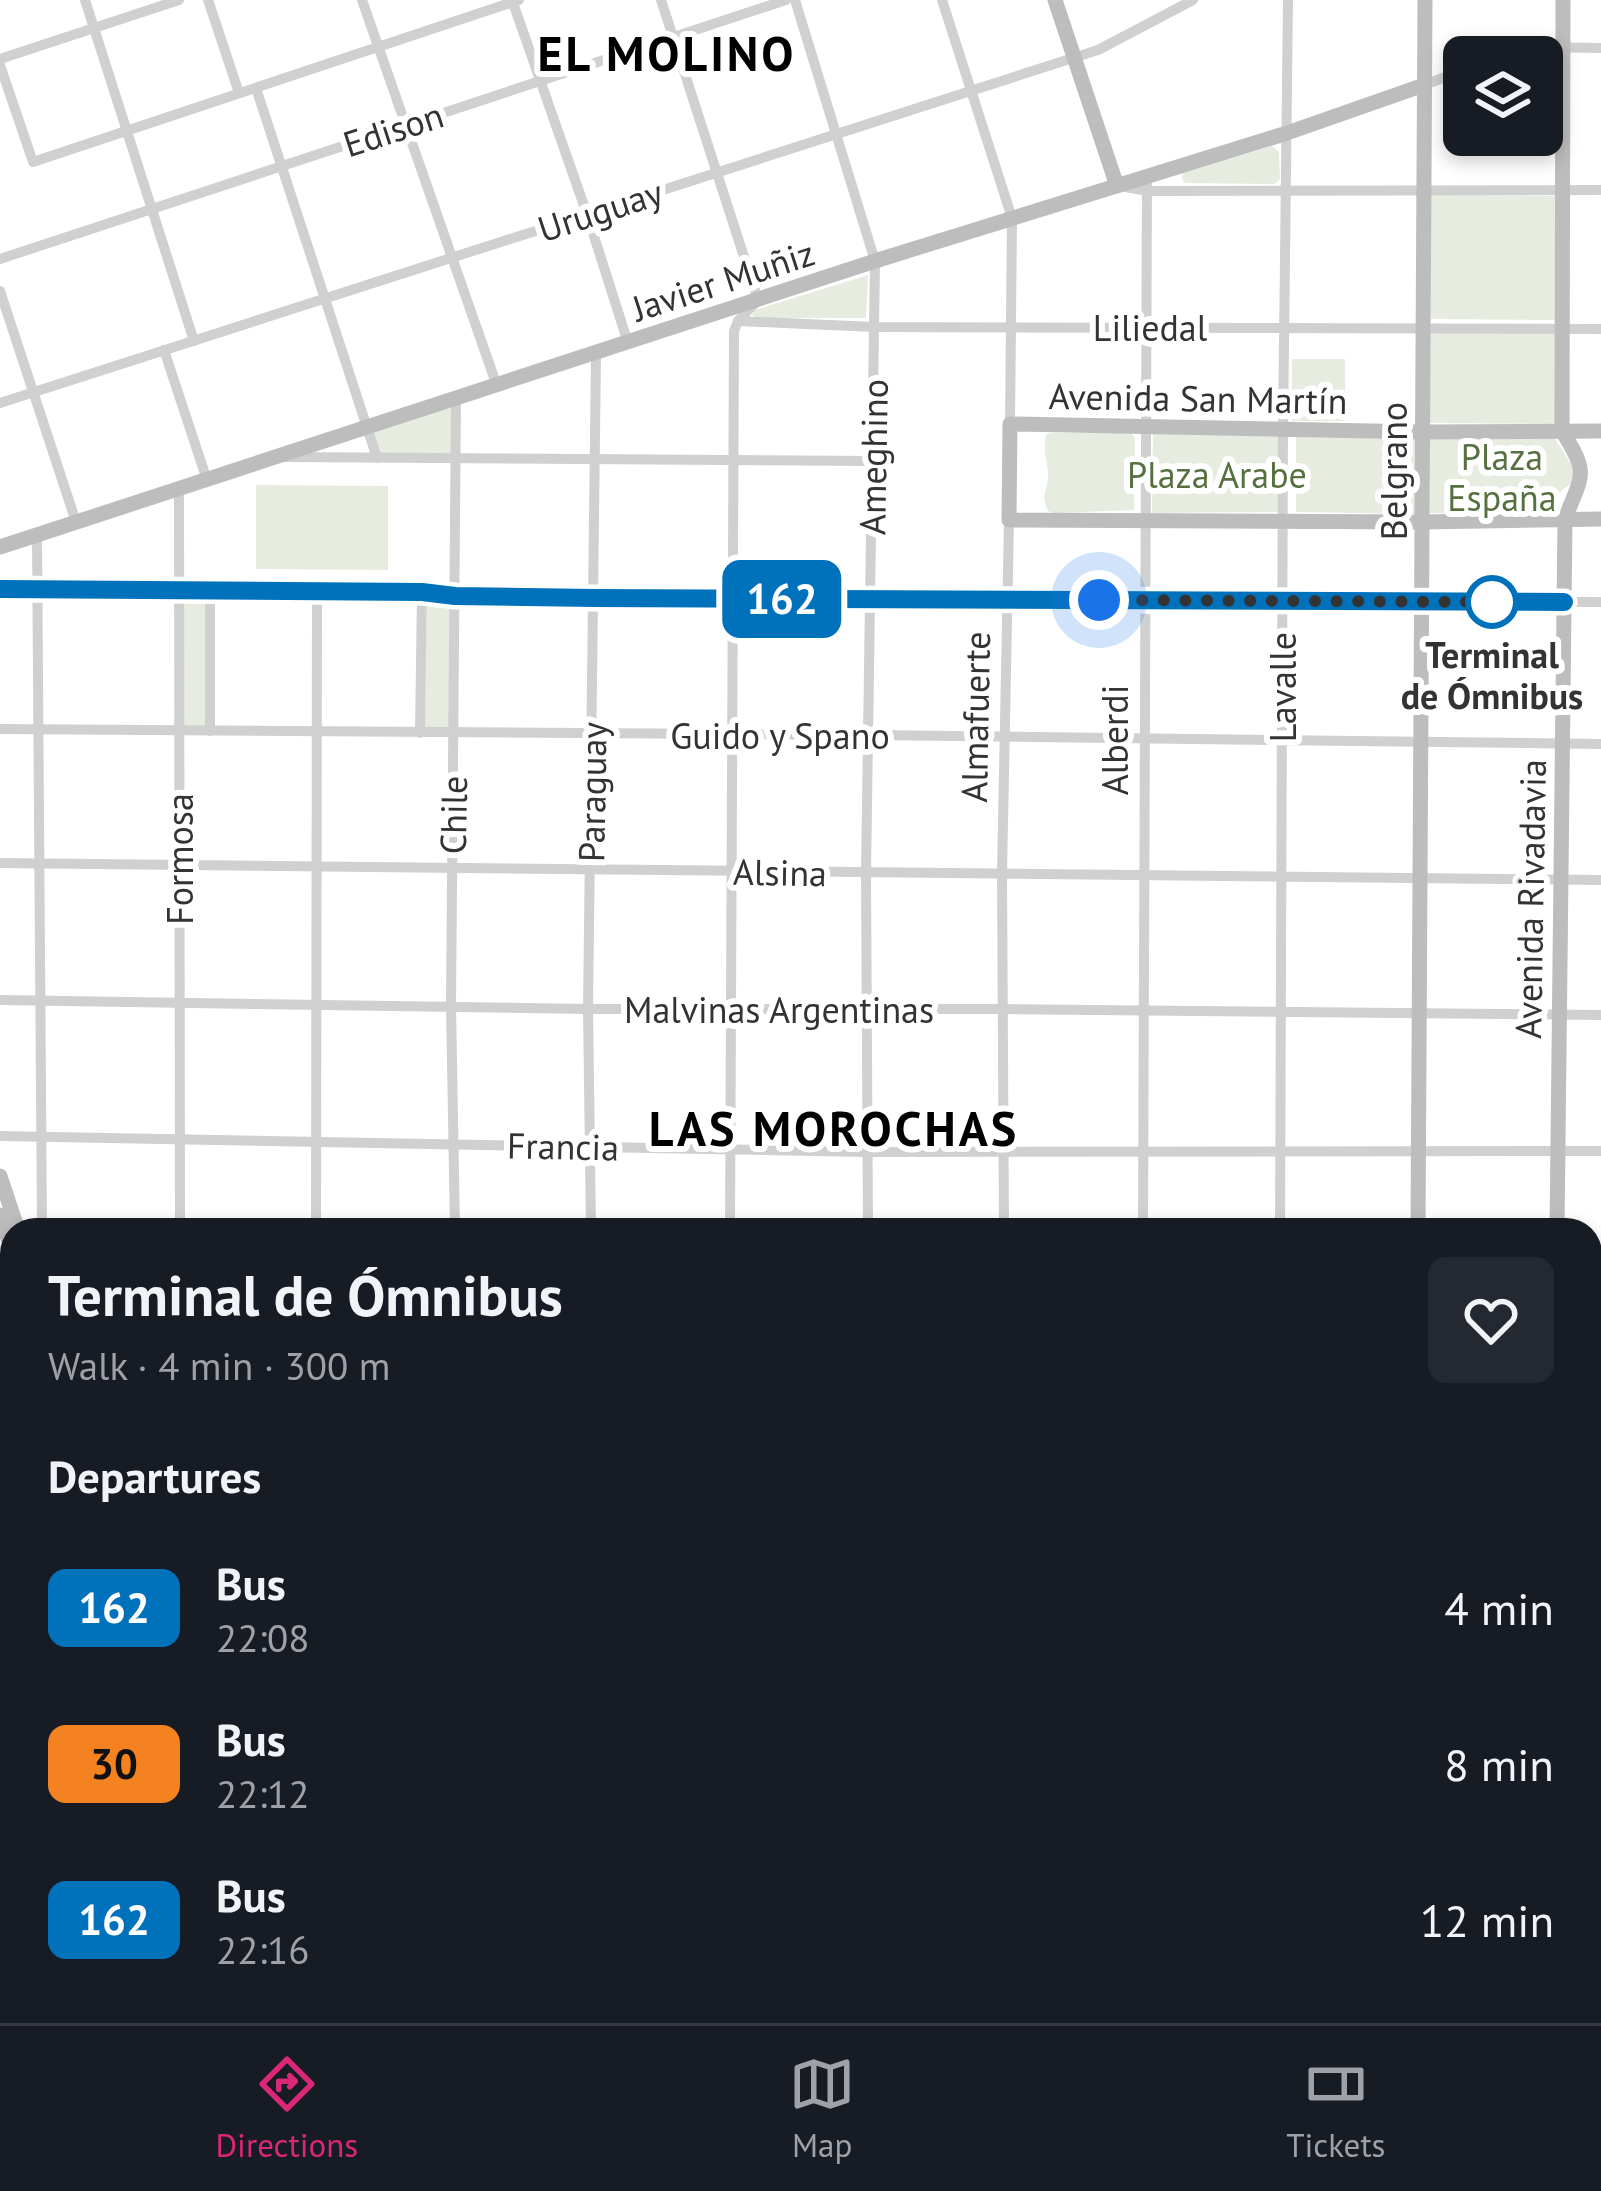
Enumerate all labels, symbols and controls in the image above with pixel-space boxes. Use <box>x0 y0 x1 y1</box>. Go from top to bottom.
district label: EL MOLINO <box>537 22 797 84</box>
map controls <box>1443 36 1563 156</box>
button: layers <box>1443 36 1563 156</box>
street label: Edison <box>337 91 449 167</box>
street label: Uruguay <box>532 168 669 252</box>
street label: Javier Muñiz <box>624 228 820 332</box>
street label: Liliedal <box>1093 304 1208 351</box>
street label: Avenida San Martín <box>1048 372 1348 424</box>
street label: Ameghino <box>848 379 898 535</box>
street label: Belgrano <box>1370 402 1417 540</box>
park label: Plaza España <box>1447 433 1557 521</box>
park label: Plaza Arabe <box>1127 451 1307 498</box>
line badge: 162 <box>713 560 851 638</box>
your location <box>1069 570 1129 630</box>
text: 162 <box>746 571 818 626</box>
marker: Terminal de Ómnibus <box>1467 577 1517 627</box>
street label: Almafuerte <box>950 631 1000 803</box>
place label: Terminal de Ómnibus <box>1401 631 1583 719</box>
street label: Lavalle <box>1259 632 1306 742</box>
street label: Alberdi <box>1091 685 1138 795</box>
street label: Guido y Spano <box>670 712 890 759</box>
street label: Paraguay <box>567 721 617 862</box>
street label: Avenida Rivadavia <box>1504 759 1556 1039</box>
street label: Chile <box>429 775 477 855</box>
street label: Formosa <box>156 793 203 925</box>
street label: Alsina <box>733 848 827 896</box>
street label: Malvinas Argentinas <box>624 986 934 1033</box>
district label: LAS MOROCHAS <box>649 1097 1019 1159</box>
street label: Francia <box>507 1122 619 1170</box>
button: heart <box>1428 1257 1554 1383</box>
text: Terminal de Ómnibus <box>48 1258 563 1332</box>
text: Walk · 4 min · 300 m <box>48 1340 390 1391</box>
text: Departures <box>48 1447 261 1505</box>
text: Bus <box>216 1554 286 1612</box>
text: 4 min <box>1444 1579 1554 1637</box>
text: 162 <box>78 1580 150 1635</box>
text: 22:08 <box>216 1612 310 1663</box>
text: Bus <box>216 1710 286 1768</box>
text: 8 min <box>1444 1735 1554 1793</box>
text: 30 <box>90 1736 138 1791</box>
text: 22:12 <box>216 1768 310 1819</box>
text: Bus <box>216 1866 286 1924</box>
text: 12 min <box>1420 1891 1554 1949</box>
text: 162 <box>78 1892 150 1947</box>
text: 22:16 <box>216 1924 310 1975</box>
tab: Directions <box>216 2051 358 2166</box>
tab: Map <box>789 2051 855 2166</box>
tab: Tickets <box>1286 2051 1385 2166</box>

